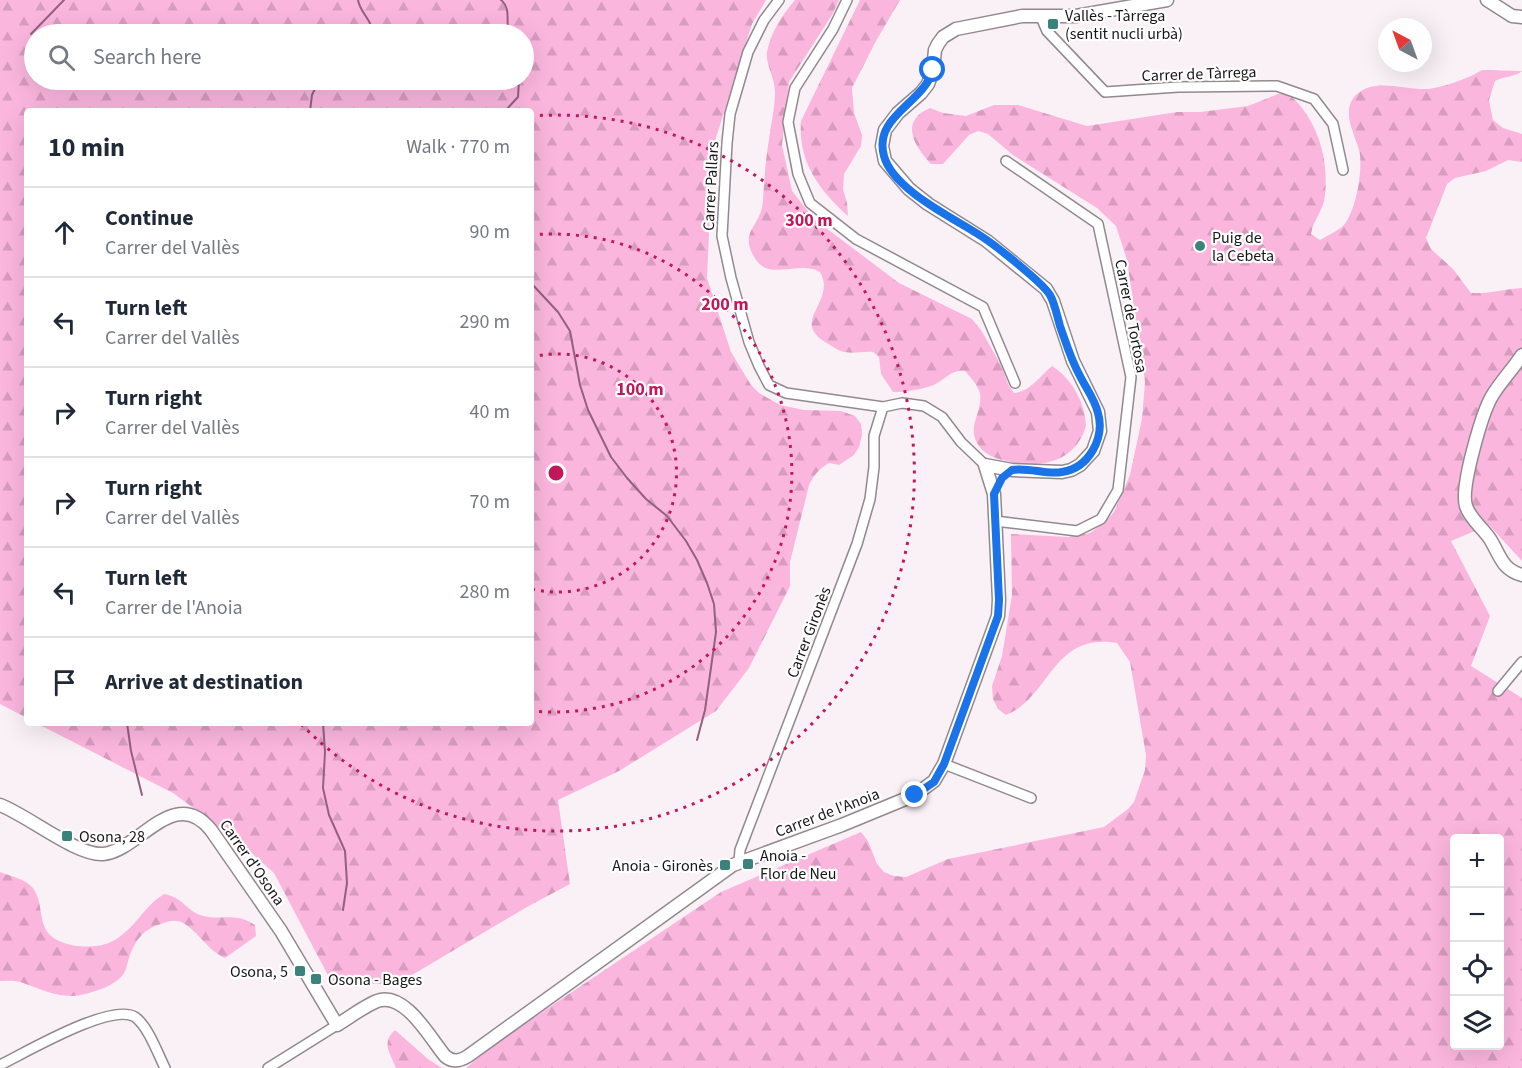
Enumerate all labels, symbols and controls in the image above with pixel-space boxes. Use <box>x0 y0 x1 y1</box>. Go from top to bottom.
place label: Vallès - Tàrrega (sentit nucli urbà) <box>1065 5 1183 45</box>
marker: Vallès - Tàrrega (sentit nucli urbà) <box>1046 17 1060 31</box>
north arrow <box>1378 18 1432 72</box>
search box <box>24 24 534 90</box>
icon: search <box>45 41 78 74</box>
text: Search here <box>93 41 201 73</box>
route start <box>919 56 945 82</box>
street label: Carrer de Tàrrega <box>1141 61 1257 87</box>
text: 10 min <box>48 129 125 166</box>
text: Walk · 770 m <box>406 133 510 161</box>
street label: Carrer Pallars <box>698 140 724 231</box>
text: Continue <box>105 202 194 234</box>
text: 300 m <box>785 208 833 233</box>
icon: ahead <box>48 216 81 249</box>
text: 90 m <box>470 218 510 246</box>
place label: Puig de la Cebeta <box>1212 227 1274 267</box>
text: Carrer del Vallès <box>105 234 240 262</box>
marker: Puig de la Cebeta <box>1193 239 1207 253</box>
street label: Carrer de Tortosa <box>1109 258 1153 375</box>
text: Turn left <box>105 292 187 324</box>
text: 200 m <box>701 292 749 317</box>
icon: left <box>48 306 81 339</box>
text: 290 m <box>460 308 510 336</box>
text: Carrer del Vallès <box>105 324 240 352</box>
text: 100 m <box>616 377 664 402</box>
text: Turn right <box>105 382 202 414</box>
icon: right <box>48 396 81 429</box>
text: 40 m <box>470 398 510 426</box>
text: Carrer del Vallès <box>105 414 240 442</box>
centre of rings <box>546 463 566 483</box>
text: Turn right <box>105 472 202 504</box>
icon: right <box>48 486 81 519</box>
text: 70 m <box>470 488 510 516</box>
text: Carrer del Vallès <box>105 504 240 532</box>
text: Turn left <box>105 562 187 594</box>
icon: left <box>48 576 81 609</box>
text: 280 m <box>460 578 510 606</box>
street label: Carrer Gironès <box>781 583 837 681</box>
text: Carrer de l'Anoia <box>105 594 243 622</box>
icon: arrive <box>48 666 81 699</box>
text: Arrive at destination <box>105 666 303 698</box>
route end <box>901 781 927 807</box>
street label: Carrer de l'Anoia <box>772 783 883 843</box>
street label: Carrer d'Osona <box>214 815 290 910</box>
place label: Osona, 28 <box>79 826 145 848</box>
marker: Osona, 28 <box>60 829 74 843</box>
map controls <box>1450 834 1504 1050</box>
button: + <box>1450 834 1504 888</box>
place label: Anoia - Flor de Neu <box>760 845 836 885</box>
place label: Anoia - Gironès <box>612 855 713 877</box>
marker: Anoia - Flor de Neu <box>741 857 755 871</box>
marker: Anoia - Gironès <box>718 858 732 872</box>
button: − <box>1450 888 1504 942</box>
button: locate <box>1450 942 1504 996</box>
place label: Osona, 5 <box>230 961 288 983</box>
marker: Osona, 5 <box>293 964 307 978</box>
place label: Osona - Bages <box>328 969 422 991</box>
marker: Osona - Bages <box>309 972 323 986</box>
button: layers <box>1450 996 1504 1050</box>

